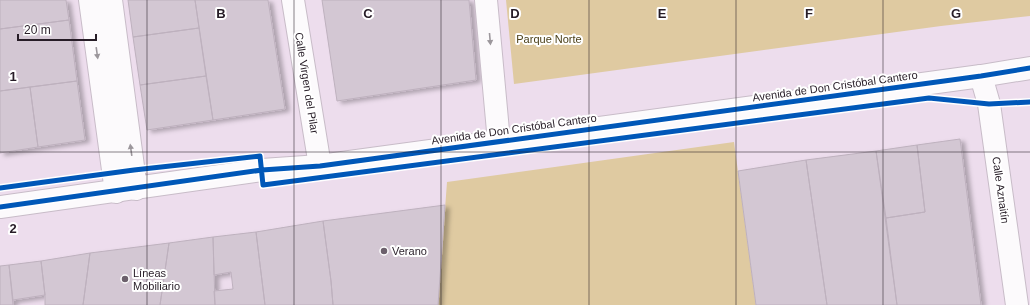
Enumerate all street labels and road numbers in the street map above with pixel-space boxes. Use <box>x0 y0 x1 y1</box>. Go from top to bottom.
street label: Calle Virgen del Pilar <box>293 31 321 135</box>
street label: Avenida de Don Cristóbal Cantero <box>752 68 918 104</box>
street label: Avenida de Don Cristóbal Cantero <box>431 111 597 147</box>
street label: Calle Aznaitín <box>990 156 1012 224</box>

